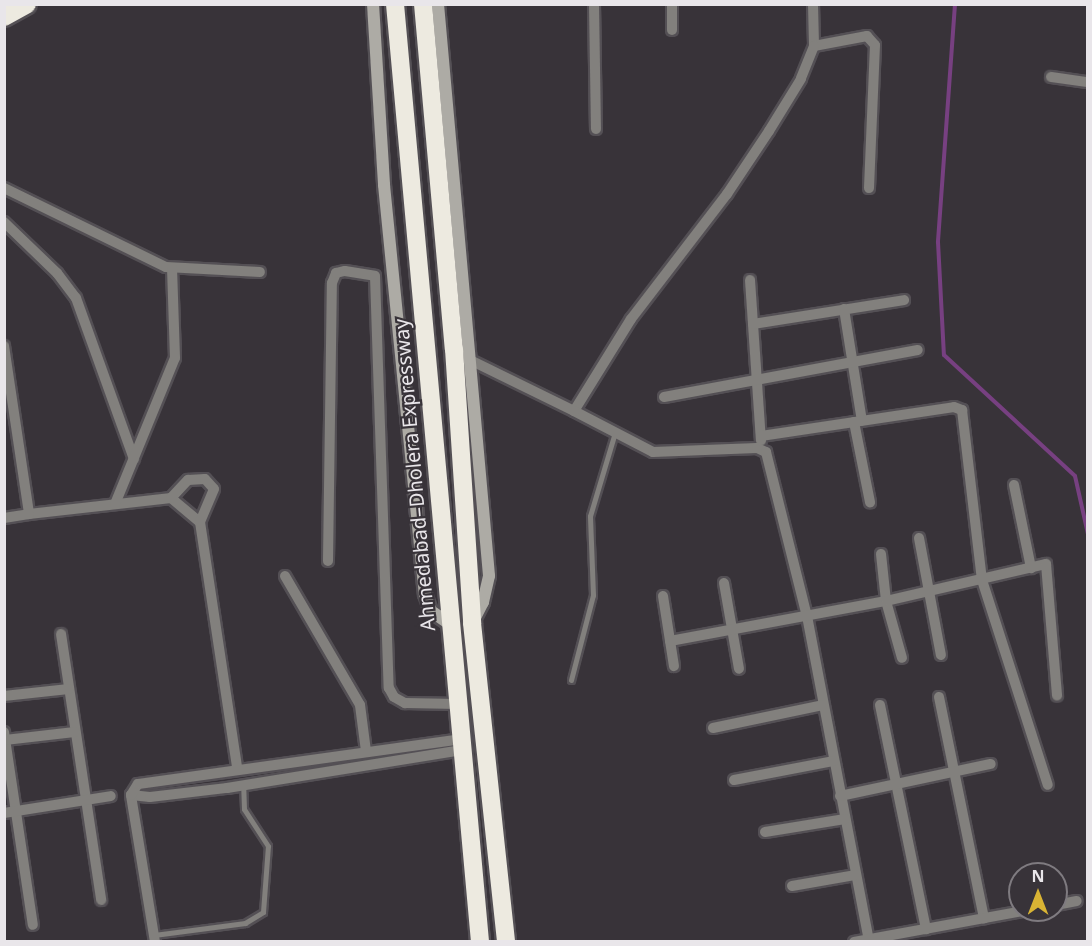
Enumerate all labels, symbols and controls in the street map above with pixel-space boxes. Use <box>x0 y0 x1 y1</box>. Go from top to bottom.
street label: Ahmedabad–Dholera Expressway <box>388 318 440 632</box>
north arrow <box>1008 862 1068 922</box>
text: N <box>1031 865 1045 887</box>

